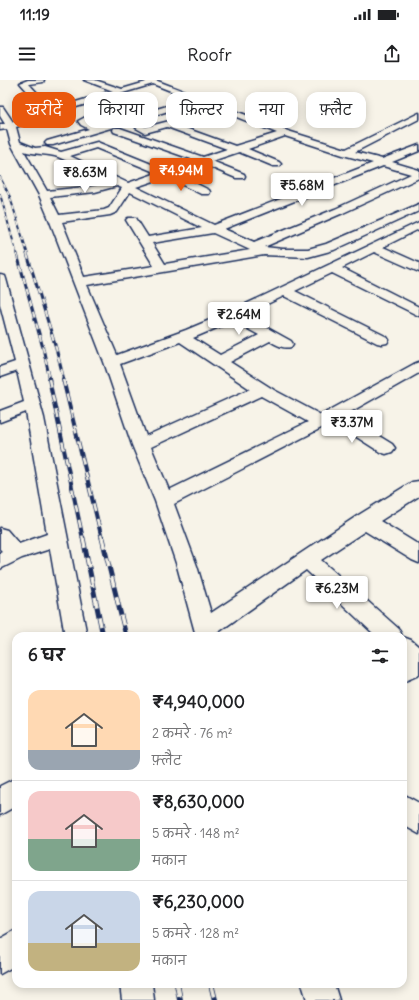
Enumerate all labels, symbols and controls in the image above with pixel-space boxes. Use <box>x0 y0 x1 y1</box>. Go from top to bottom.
text: 11:19 <box>20 5 50 24</box>
icon: menu <box>16 43 38 65</box>
text: Roofr <box>187 43 232 66</box>
icon: share <box>381 43 403 65</box>
chip: खरीदें <box>12 92 76 128</box>
chip: किराया <box>84 92 158 128</box>
chip: फ़िल्टर <box>166 92 237 128</box>
chip: नया <box>245 92 298 128</box>
chip: फ़्लैट <box>306 92 366 128</box>
pin: ₹4.94M <box>148 158 214 192</box>
pin: ₹8.63M <box>52 160 118 194</box>
text: ₹4.94M <box>159 162 203 179</box>
text: ₹8.63M <box>63 164 107 181</box>
pin: ₹5.68M <box>269 173 335 207</box>
text: ₹5.68M <box>280 177 324 194</box>
pin: ₹2.64M <box>206 302 272 336</box>
text: ₹2.64M <box>217 306 261 323</box>
pin: ₹3.37M <box>319 410 385 444</box>
text: ₹3.37M <box>330 414 374 431</box>
pin: ₹6.23M <box>304 576 370 610</box>
text: ₹6.23M <box>315 580 359 597</box>
text: 6 घर <box>28 644 64 666</box>
icon: filters <box>369 645 391 667</box>
text: ₹4,940,000 <box>152 691 245 713</box>
icon: home <box>60 706 108 754</box>
text: 2 कमरे · 76 m² <box>152 725 233 742</box>
text: फ़्लैट <box>152 752 182 769</box>
text: ₹8,630,000 <box>152 791 245 813</box>
icon: home <box>60 807 108 855</box>
text: 5 कमरे · 148 m² <box>152 825 240 842</box>
text: मकान <box>152 852 186 869</box>
text: ₹6,230,000 <box>152 891 244 913</box>
icon: home <box>60 907 108 955</box>
text: 5 कमरे · 128 m² <box>152 925 239 942</box>
text: मकान <box>152 952 186 969</box>

